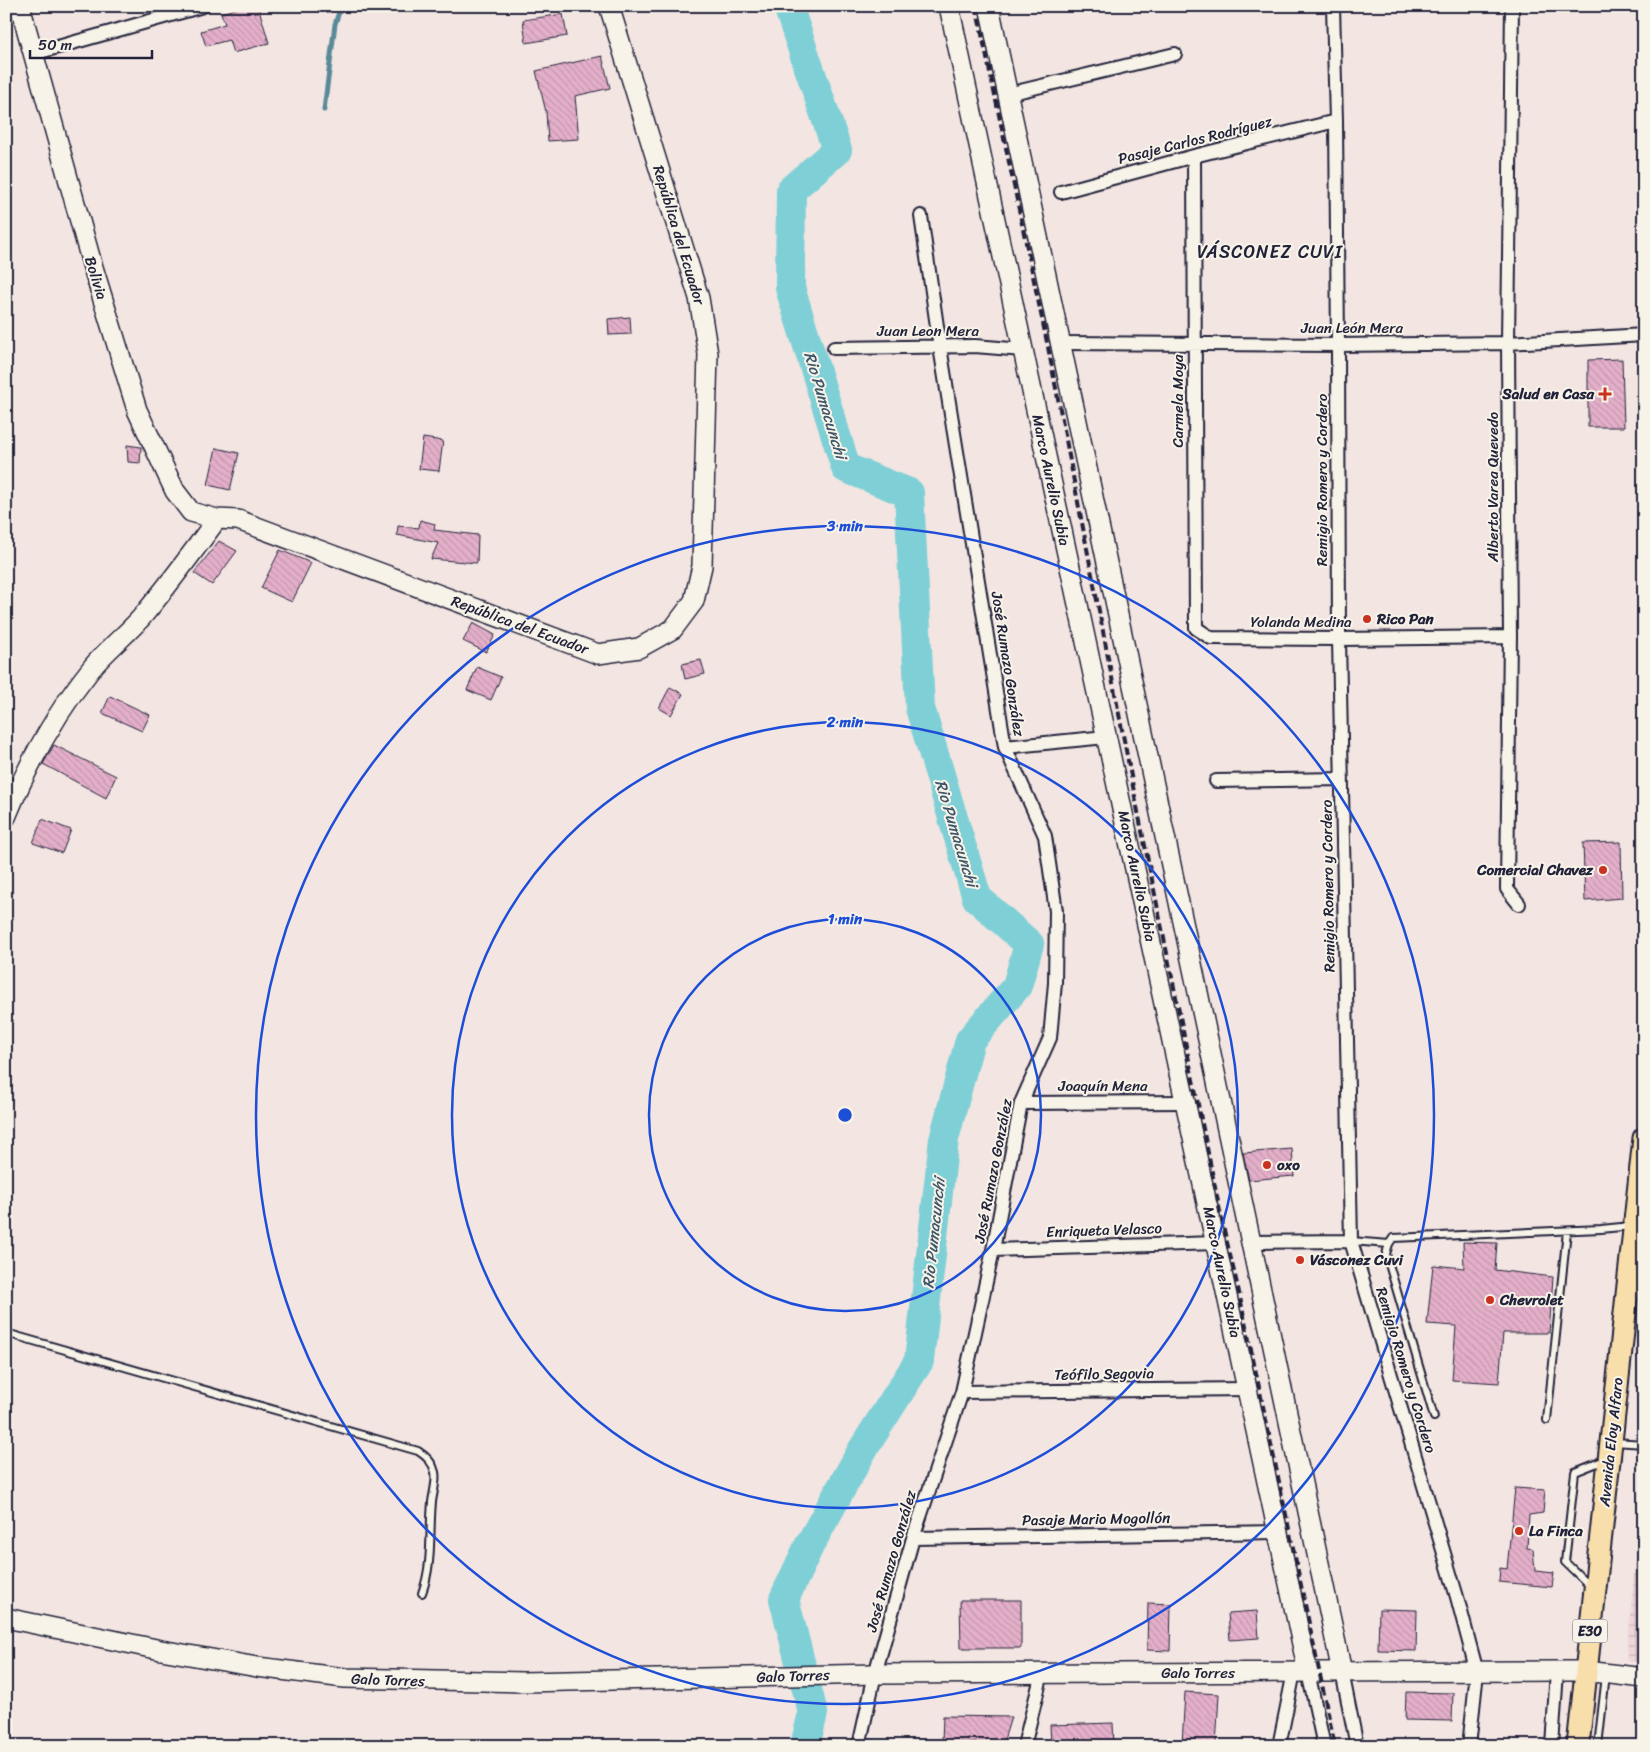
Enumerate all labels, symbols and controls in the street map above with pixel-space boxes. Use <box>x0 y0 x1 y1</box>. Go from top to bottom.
scale bar <box>30 28 152 60</box>
text: 50 m <box>38 32 73 58</box>
street label: Pasaje Carlos Rodríguez <box>1115 108 1276 172</box>
street label: República del Ecuador <box>645 162 713 309</box>
district label: VÁSCONEZ CUVI <box>1197 236 1344 268</box>
street label: Bolivia <box>77 253 115 303</box>
street label: Juan León Mera <box>1300 315 1403 341</box>
street label: Juan Leon Mera <box>876 318 979 344</box>
water label: Rio Pumacunchi <box>795 348 857 466</box>
street label: Carmela Moya <box>1165 354 1191 448</box>
place label: Salud en Casa <box>1501 381 1594 407</box>
marker: Salud en Casa <box>1598 387 1612 401</box>
street label: Remigio Romero y Cordero <box>1309 393 1335 566</box>
street label: Alberto Varea Quevedo <box>1480 411 1506 563</box>
street label: Marco Aurelio Subia <box>1024 412 1078 548</box>
text: 3 min <box>826 513 864 539</box>
street label: República del Ecuador <box>447 588 593 662</box>
street label: José Rumazo González <box>984 589 1032 739</box>
place label: Rico Pan <box>1376 606 1435 632</box>
street label: Yolanda Medina <box>1250 609 1352 635</box>
marker: Rico Pan <box>1361 613 1373 625</box>
text: 2 min <box>826 709 864 735</box>
water label: Rio Pumacunchi <box>926 776 988 894</box>
street label: Remigio Romero y Cordero <box>1313 799 1343 973</box>
street label: Marco Aurelio Subia <box>1110 808 1164 944</box>
place label: Comercial Chavez <box>1476 857 1594 883</box>
marker: Comercial Chavez <box>1597 864 1609 876</box>
text: 1 min <box>828 906 863 932</box>
street label: Joaquín Mena <box>1057 1073 1148 1099</box>
street label: José Rumazo González <box>966 1096 1020 1246</box>
centre of rings <box>836 1106 854 1124</box>
place label: oxo <box>1277 1152 1300 1178</box>
marker: oxo <box>1261 1159 1273 1171</box>
water label: Rio Pumacunchi <box>913 1173 954 1290</box>
street label: Marco Aurelio Subia <box>1195 1204 1249 1340</box>
street label: Enriqueta Velasco <box>1046 1215 1163 1245</box>
place label: Vásconez Cuvi <box>1310 1247 1404 1273</box>
marker: Vásconez Cuvi <box>1294 1254 1306 1266</box>
street label: Remigio Romero y Cordero <box>1368 1284 1444 1457</box>
place label: Chevrolet <box>1499 1287 1564 1313</box>
marker: Chevrolet <box>1484 1294 1496 1306</box>
street label: Teófilo Segovia <box>1054 1360 1155 1388</box>
street label: Avenida Eloy Alfaro <box>1591 1376 1631 1509</box>
street label: José Rumazo González <box>858 1486 924 1636</box>
street label: Pasaje Mario Mogollón <box>1022 1505 1170 1533</box>
place label: La Finca <box>1529 1518 1583 1544</box>
marker: La Finca <box>1513 1525 1525 1537</box>
road number: E30 <box>1572 1620 1608 1642</box>
street label: Galo Torres <box>1161 1660 1235 1686</box>
street label: Galo Torres <box>756 1662 830 1690</box>
street label: Galo Torres <box>351 1666 425 1694</box>

